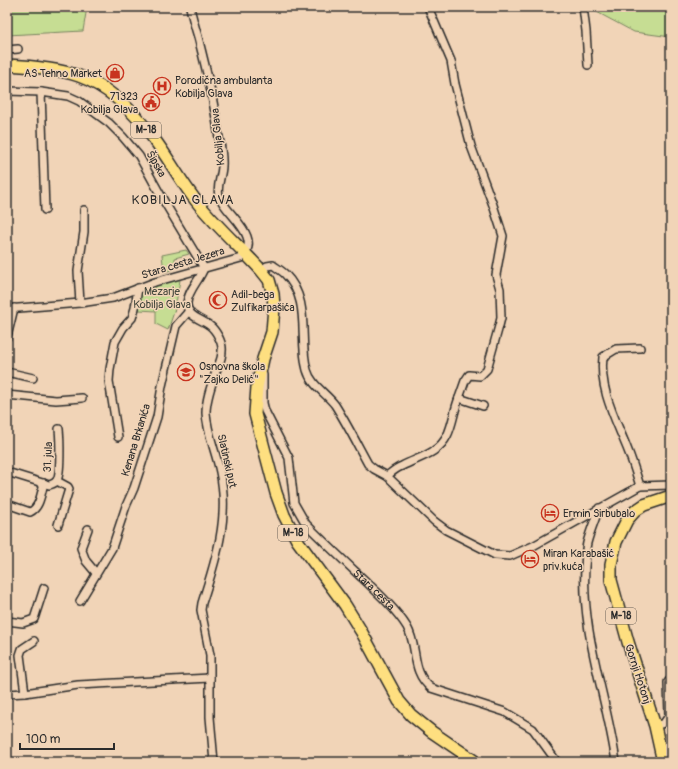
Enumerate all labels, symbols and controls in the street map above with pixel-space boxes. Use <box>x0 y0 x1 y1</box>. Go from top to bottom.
shop icon: AS Tehno Market <box>105 63 125 83</box>
place label: AS Tehno Market <box>24 67 103 80</box>
place label: Porodična ambulanta Kobilja Glava <box>175 74 272 100</box>
hospital icon: Porodična ambulanta Kobilja Glava <box>152 76 172 96</box>
place label: 71323 Kobilja Glava <box>80 90 138 116</box>
public building icon: 71323 Kobilja Glava <box>141 92 161 112</box>
street label: Kobilja Glava <box>209 108 227 166</box>
road number: M-18 <box>131 122 161 138</box>
street label: Šipska <box>143 148 170 179</box>
district label: KOBILJA GLAVA <box>132 192 234 208</box>
street label: Stara cesta Jezera <box>140 244 226 282</box>
park label: Mezarje Kobilja Glava <box>133 285 191 311</box>
place label: Adil-bega Zulfikarpašića <box>231 288 295 314</box>
mosque icon: Adil-bega Zulfikarpašića <box>208 290 228 310</box>
place label: Osnovna škola "Zajko Delić" <box>199 360 265 386</box>
school or university icon: Osnovna škola "Zajko Delić" <box>176 362 196 382</box>
street label: Kenana Brkanića <box>119 402 153 478</box>
street label: Slatinski put <box>214 433 240 490</box>
street label: 31. jula <box>41 441 55 473</box>
hotel icon: Ermin Sirbubalo <box>540 503 560 523</box>
place label: Ermin Sirbubalo <box>563 507 635 520</box>
road number: M-18 <box>278 525 308 541</box>
place label: Miran Karabašić priv.kuća <box>543 547 614 573</box>
hotel icon: Miran Karabašić priv.kuća <box>520 549 540 569</box>
street label: Stara cesta <box>351 566 398 613</box>
road number: M-18 <box>606 608 636 624</box>
street label: Gornji Hotonj <box>622 642 654 706</box>
scale bar <box>20 725 114 751</box>
text: 100 m <box>26 732 61 747</box>

